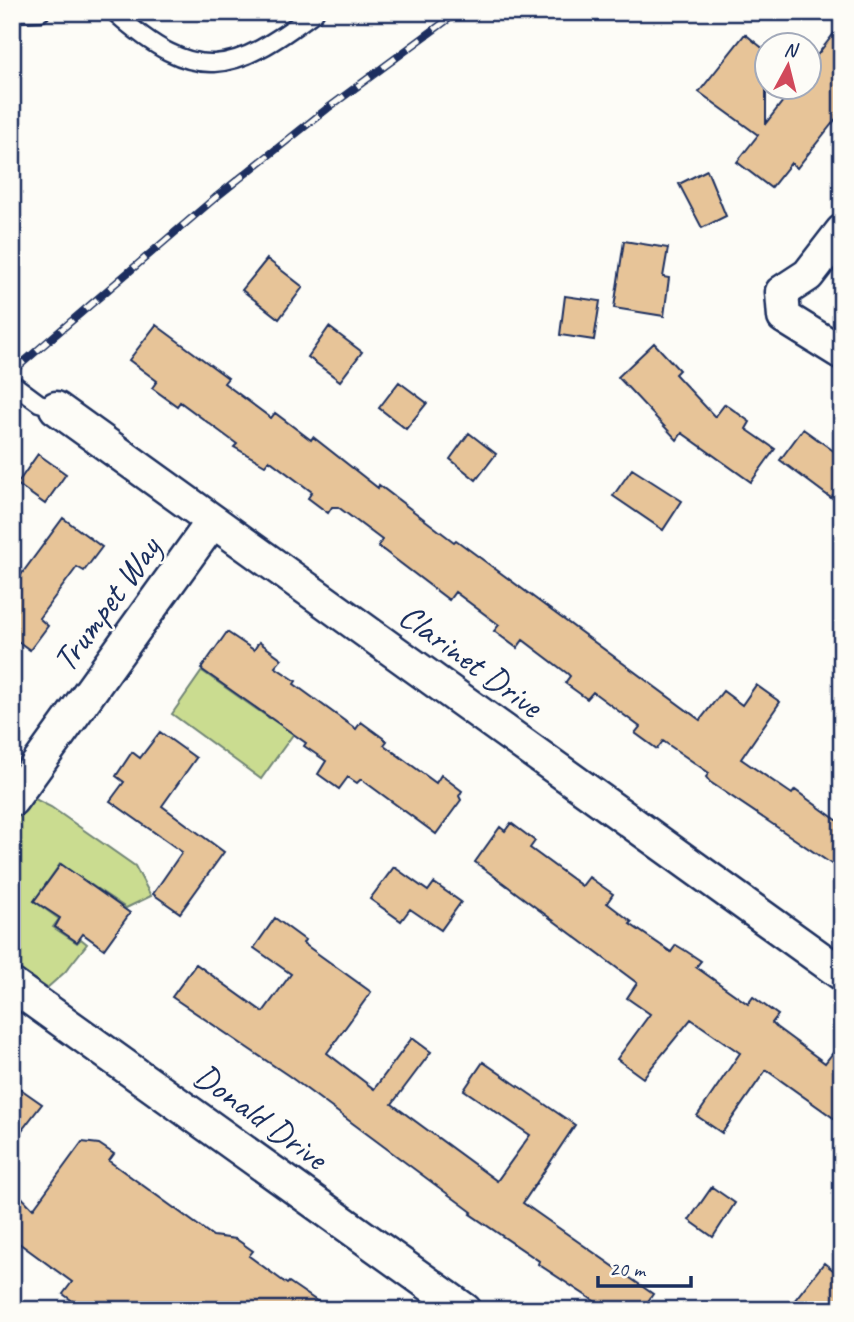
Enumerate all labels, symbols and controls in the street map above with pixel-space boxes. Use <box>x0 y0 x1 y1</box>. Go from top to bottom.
north arrow <box>752 32 822 102</box>
text: N <box>783 37 800 63</box>
street label: Trumpet Way <box>42 526 172 681</box>
street label: Clarinet Drive <box>390 593 553 729</box>
street label: Donald Drive <box>185 1053 338 1181</box>
scale bar <box>598 1245 691 1289</box>
text: 20 m <box>609 1256 647 1282</box>

